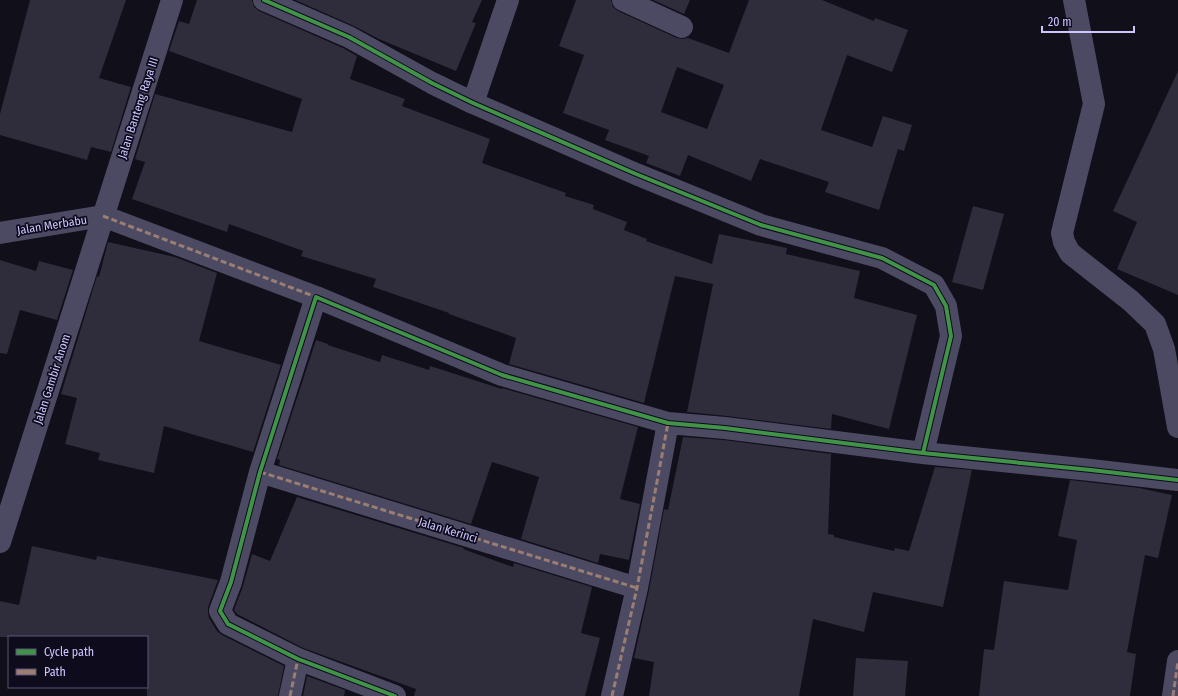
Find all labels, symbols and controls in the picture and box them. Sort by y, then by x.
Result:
scale bar [1042,8,1134,34]
text: 20 m [1048,15,1072,29]
street label: Jalan Banteng Raya III [115,56,161,160]
street label: Jalan Merbabu [16,213,88,237]
street label: Jalan Gambir Anom [31,332,73,426]
street label: Jalan Kerinci [417,514,479,546]
legend [8,636,148,688]
text: Cycle path [44,645,94,659]
text: Path [44,665,66,679]

